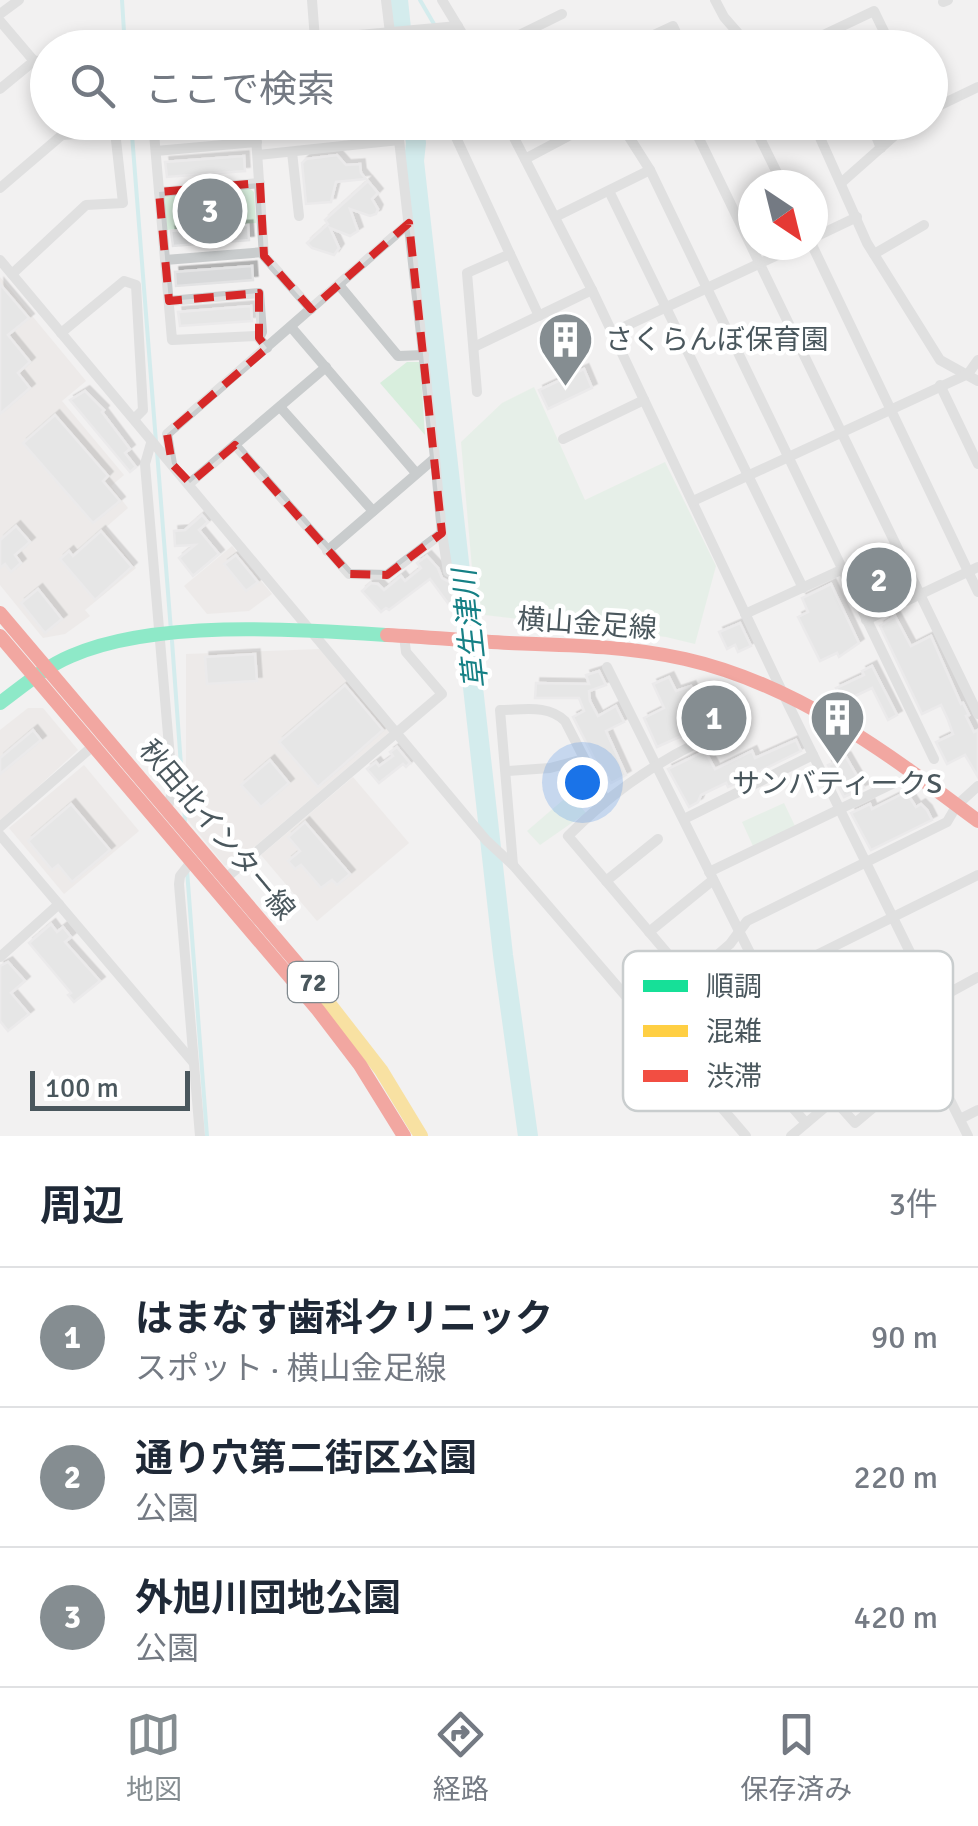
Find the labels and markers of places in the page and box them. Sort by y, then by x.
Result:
pin: 3 [178,174,242,248]
building icon: さくらんぼ保育園 [536,310,596,389]
place label: さくらんぼ保育園 [605,323,829,357]
pin: 2 [846,542,912,618]
pin: 1 [682,680,746,756]
building icon: サンバティークS [807,688,867,767]
place label: サンバティークS [732,767,942,801]

